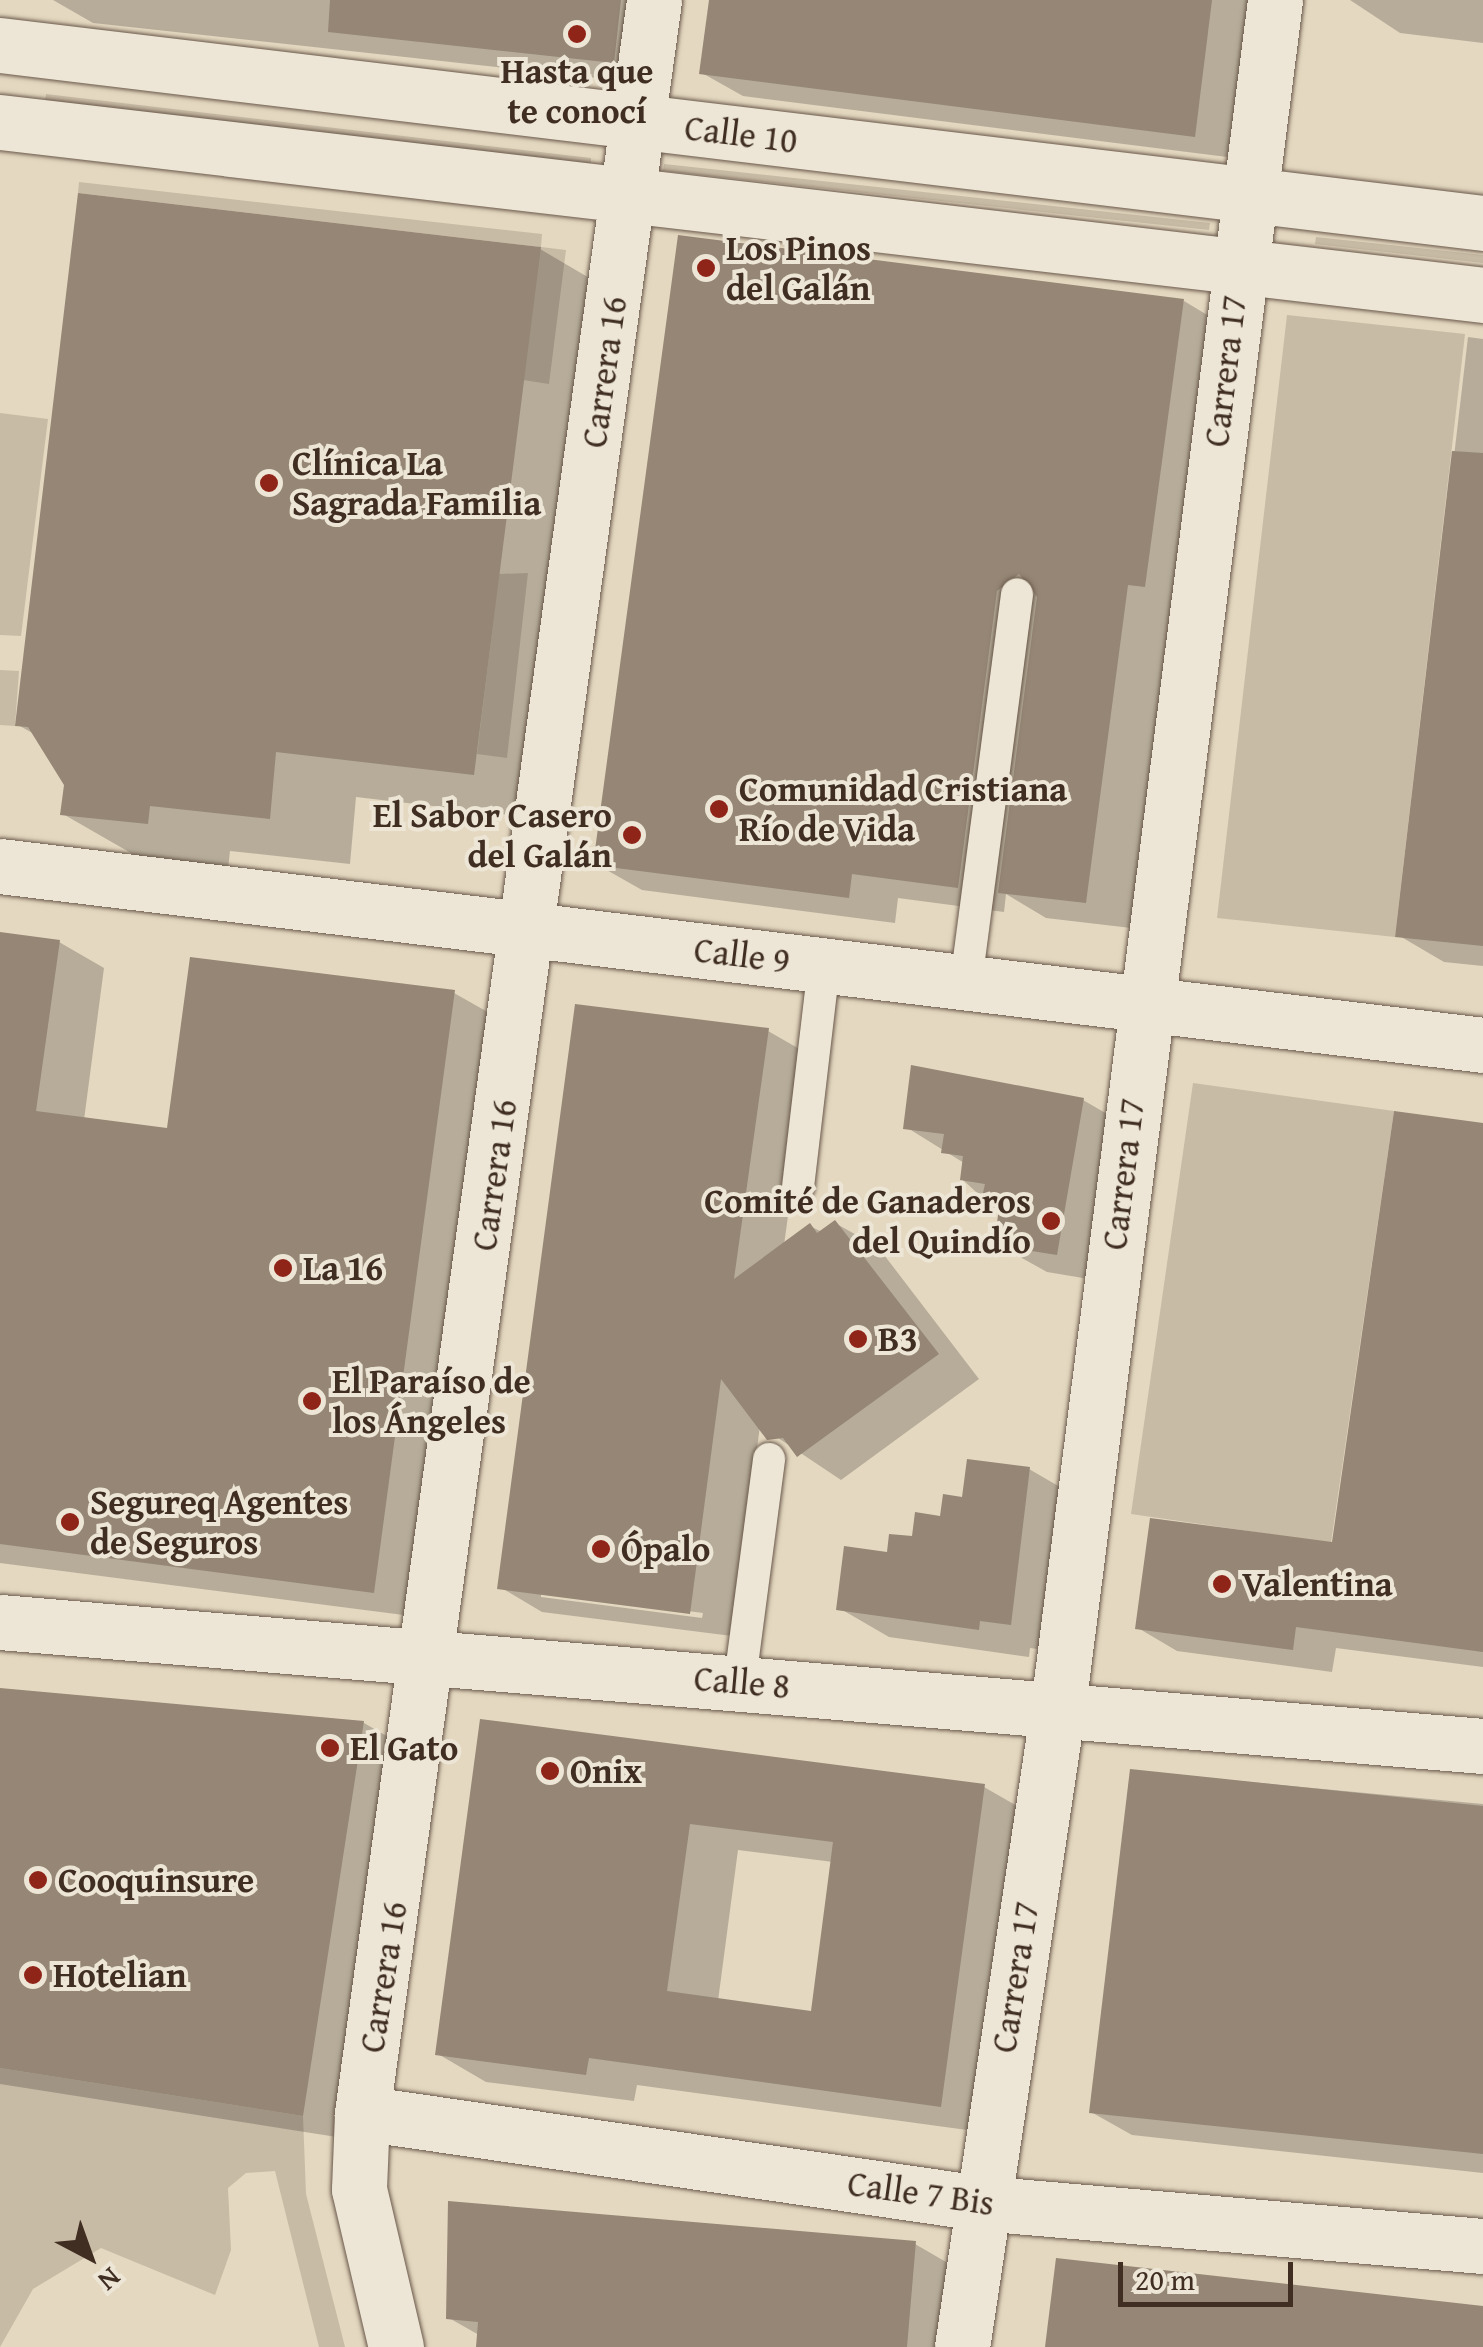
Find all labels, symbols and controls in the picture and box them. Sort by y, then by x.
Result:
marker: Hasta que te conocí [566,23,588,45]
place label: Hasta que te conocí [501,50,653,132]
street label: Calle 10 [682,106,800,162]
place label: Los Pinos del Galán [726,227,871,309]
marker: Los Pinos del Galán [695,257,717,279]
street label: Carrera 17 [1195,293,1255,449]
street label: Carrera 16 [573,294,635,450]
place label: Clínica La Sagrada Familia [292,442,541,524]
marker: Clínica La Sagrada Familia [256,470,282,496]
place label: Comunidad Cristiana Río de Vida [739,768,1067,850]
place label: El Sabor Casero del Galán [373,794,612,876]
marker: Comunidad Cristiana Río de Vida [708,798,730,820]
marker: El Sabor Casero del Galán [621,824,643,846]
street label: Calle 9 [692,928,792,982]
street label: Carrera 17 [1093,1096,1153,1252]
street label: Carrera 16 [463,1097,525,1253]
place label: Comité de Ganaderos del Quindío [704,1180,1031,1262]
marker: Comité de Ganaderos del Quindío [1040,1210,1062,1232]
place label: La 16 [303,1247,383,1289]
marker: La 16 [272,1257,294,1279]
place label: B3 [878,1318,918,1360]
marker: B3 [847,1328,869,1350]
place label: El Paraíso de los Ángeles [332,1360,531,1442]
marker: El Paraíso de los Ángeles [301,1390,323,1412]
place label: Segureq Agentes de Seguros [90,1481,348,1563]
marker: Segureq Agentes de Seguros [59,1511,81,1533]
place label: Ópalo [621,1528,710,1570]
marker: Ópalo [590,1538,612,1560]
place label: Valentina [1242,1563,1393,1605]
marker: Valentina [1211,1573,1233,1595]
street label: Calle 8 [692,1657,792,1707]
place label: El Gato [350,1727,458,1769]
marker: El Gato [319,1737,341,1759]
place label: Onix [570,1750,642,1792]
marker: Onix [539,1760,561,1782]
place label: Cooquinsure [58,1859,254,1901]
marker: Cooquinsure [27,1869,49,1891]
street label: Carrera 16 [350,1898,416,2056]
street label: Carrera 17 [982,1898,1048,2056]
place label: Hotelian [53,1954,187,1996]
marker: Hotelian [22,1964,44,1986]
street label: Calle 7 Bis [845,2162,997,2224]
north arrow [40,2207,140,2307]
scale bar [1123,2242,1298,2304]
text: 20 m [1135,2257,1195,2301]
text: N [89,2258,131,2302]

